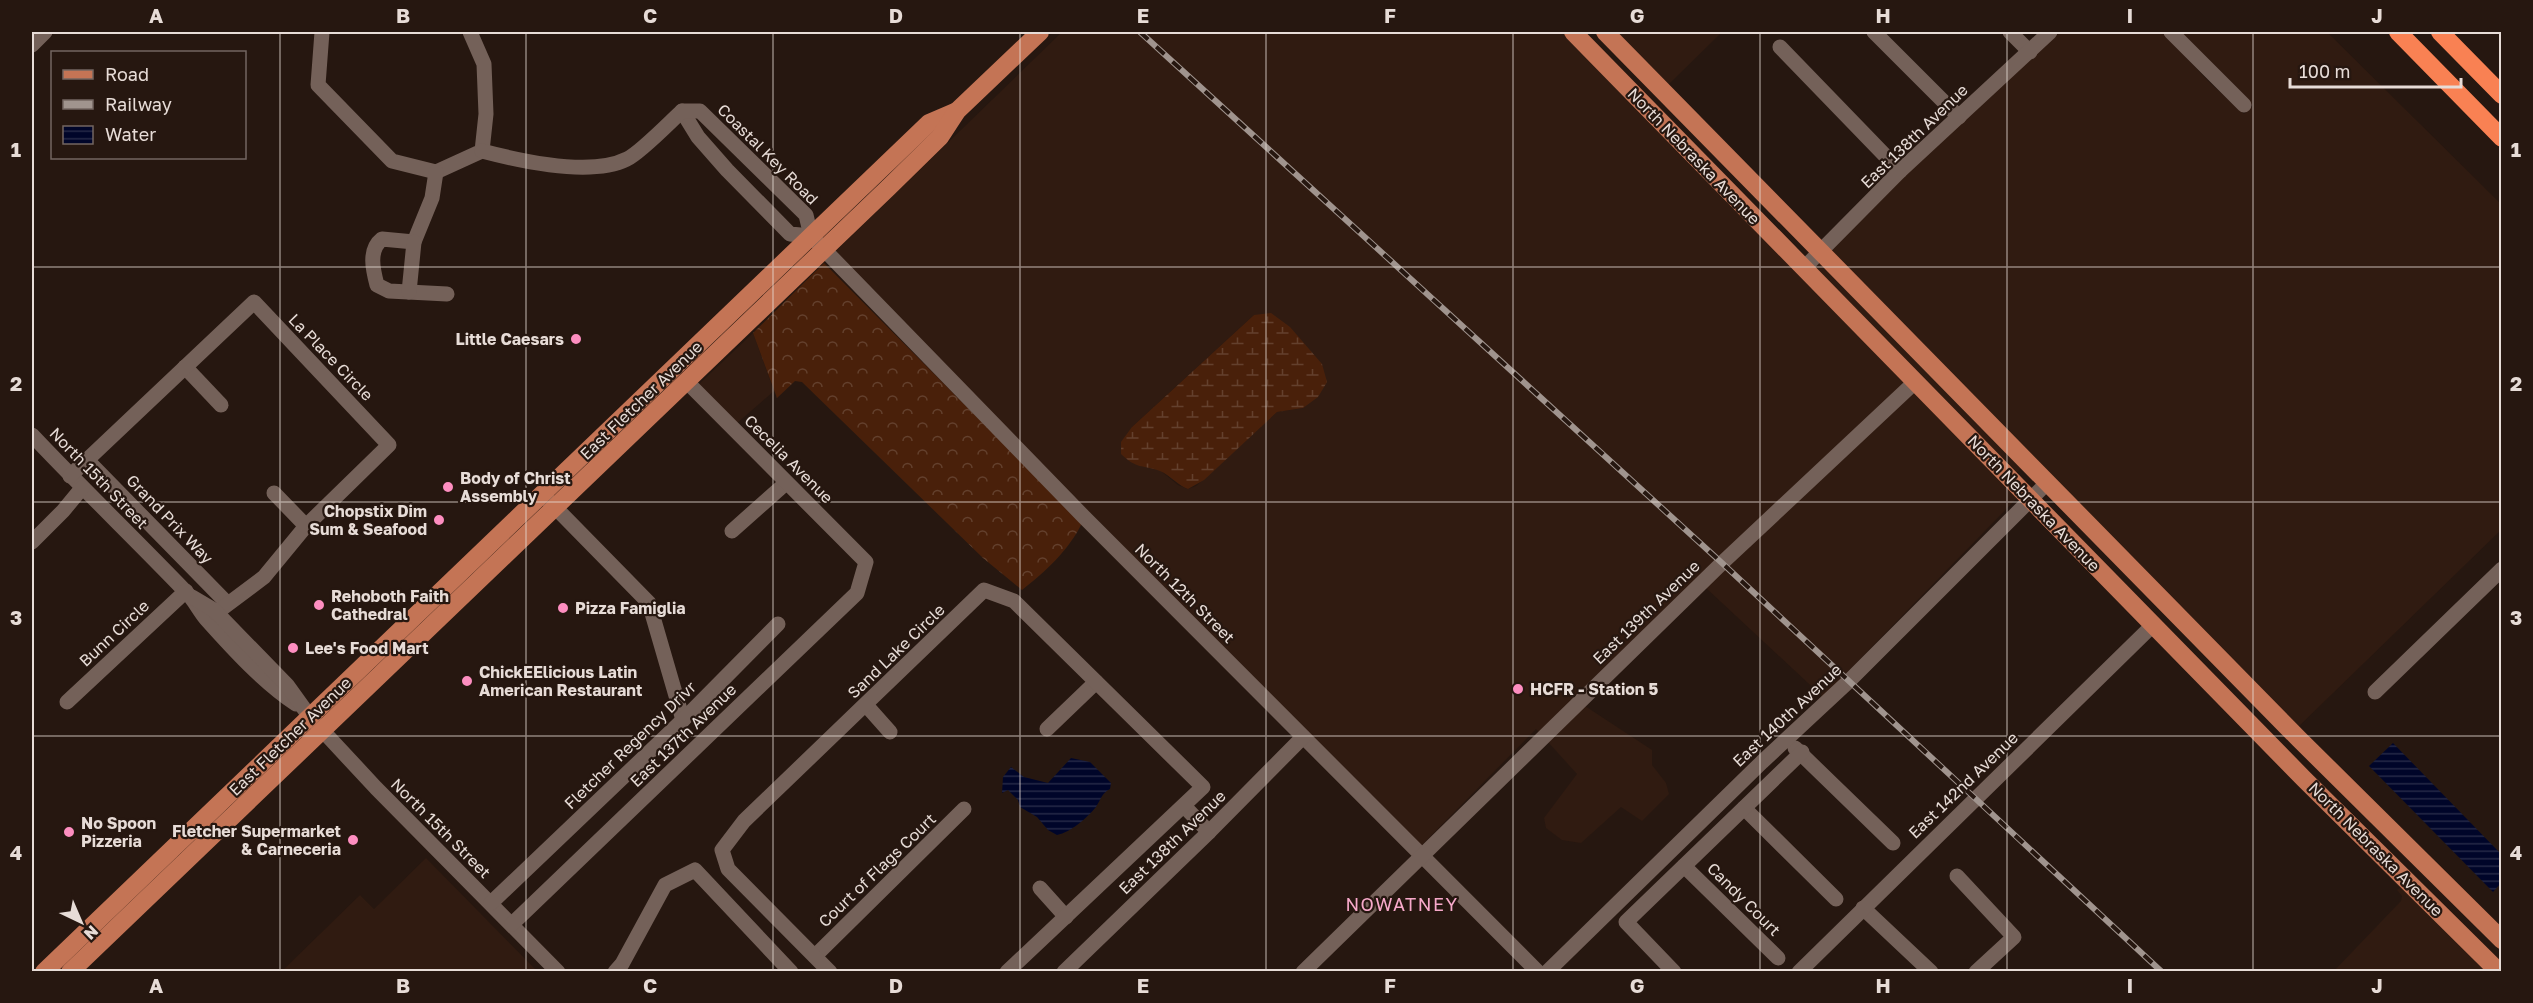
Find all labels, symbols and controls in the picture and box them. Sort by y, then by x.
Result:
text: A [149,3,163,27]
text: B [396,3,410,27]
text: C [643,3,657,27]
text: D [889,3,903,27]
text: E [1137,3,1149,27]
text: F [1384,3,1396,27]
text: G [1630,3,1644,27]
text: H [1875,3,1891,27]
text: I [2127,3,2133,27]
text: J [2371,3,2383,27]
legend [51,51,246,159]
scale bar [2290,51,2461,89]
text: 100 m [2299,60,2350,82]
text: Road [105,63,149,85]
street label: East 138th Avenue [1856,80,1972,192]
street label: North Nebraska Avenue [1624,84,1764,228]
text: Railway [105,93,172,115]
street label: Coastal Key Road [713,99,823,209]
text: Water [105,123,156,145]
text: 1 [11,137,21,161]
text: 1 [2511,137,2521,161]
street label: La Place Circle [284,309,378,405]
place label: Little Caesars [456,329,564,349]
marker: Little Caesars [569,332,583,346]
street label: East Fletcher Avenue [576,336,706,464]
text: 2 [10,371,22,395]
text: 2 [2510,371,2522,395]
street label: Cecelia Avenue [741,411,837,507]
street label: North 15th Street [46,423,152,533]
street label: North Nebraska Avenue [1964,431,2104,575]
place label: Body of Christ Assembly [460,468,571,506]
street label: Grand Prix Way [122,470,218,568]
marker: Body of Christ Assembly [441,480,455,494]
place label: Chopstix Dim Sum & Seafood [309,501,427,539]
marker: Chopstix Dim Sum & Seafood [432,513,446,527]
street label: North 12th Street [1131,539,1239,647]
street label: East 139th Avenue [1588,556,1704,668]
place label: Rehoboth Faith Cathedral [331,586,449,624]
street label: Bunn Circle [75,596,153,670]
marker: Rehoboth Faith Cathedral [312,598,326,612]
place label: Pizza Famiglia [575,598,686,618]
street label: Sand Lake Circle [843,600,949,702]
marker: Pizza Famiglia [556,601,570,615]
text: 3 [10,605,22,629]
text: 3 [2510,605,2522,629]
place label: Lee's Food Mart [305,638,429,658]
marker: Lee's Food Mart [286,641,300,655]
street label: East 140th Avenue [1728,659,1846,771]
place label: ChickEElicious Latin American Restaurant [479,662,642,700]
street label: East Fletcher Avenue [225,672,355,800]
marker: ChickEElicious Latin American Restaurant [460,674,474,688]
street label: Fletcher Regency Drivr [560,677,700,813]
street label: East 137th Avenue [626,679,740,791]
place label: HCFR - Station 5 [1530,679,1659,699]
marker: HCFR - Station 5 [1511,682,1525,696]
street label: East 142nd Avenue [1904,728,2022,842]
street label: North 15th Street [387,774,495,882]
street label: North Nebraska Avenue [2305,778,2447,920]
street label: East 138th Avenue [1114,786,1230,898]
street label: Court of Flags Court [814,809,940,931]
place label: No Spoon Pizzeria [81,813,156,851]
place label: Fletcher Supermarket & Carneceria [172,821,341,859]
marker: No Spoon Pizzeria [62,825,76,839]
marker: Fletcher Supermarket & Carneceria [346,833,360,847]
text: 4 [10,840,22,864]
text: 4 [2510,840,2522,864]
street label: Candy Court [1703,858,1785,940]
north arrow [51,892,111,952]
district label: NOWATNEY [1345,893,1459,915]
text: N [80,921,103,944]
text: A [149,973,163,997]
text: B [396,973,410,997]
text: C [643,973,657,997]
text: D [889,973,903,997]
text: E [1137,973,1149,997]
text: F [1384,973,1396,997]
text: G [1630,973,1644,997]
text: H [1875,973,1891,997]
text: I [2127,973,2133,997]
text: J [2371,973,2383,997]

